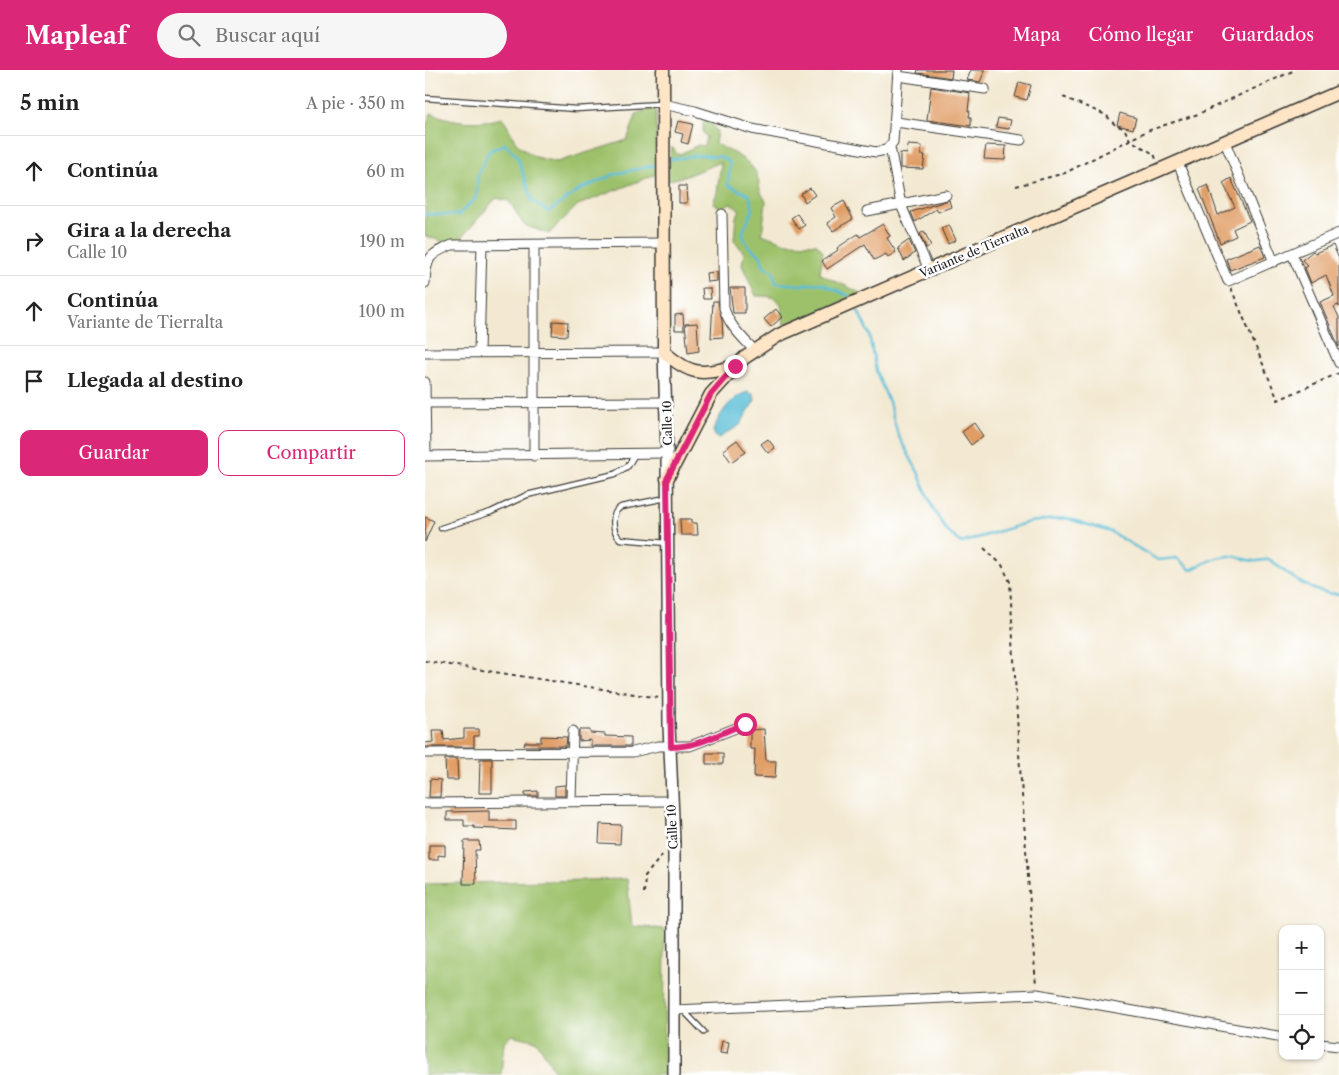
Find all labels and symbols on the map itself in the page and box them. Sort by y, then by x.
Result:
street label: Variante de Tierralta [916,221,1031,281]
route end [724,355,747,378]
street label: Calle 10 [659,400,675,446]
route start [734,713,757,736]
street label: Calle 10 [663,804,681,850]

